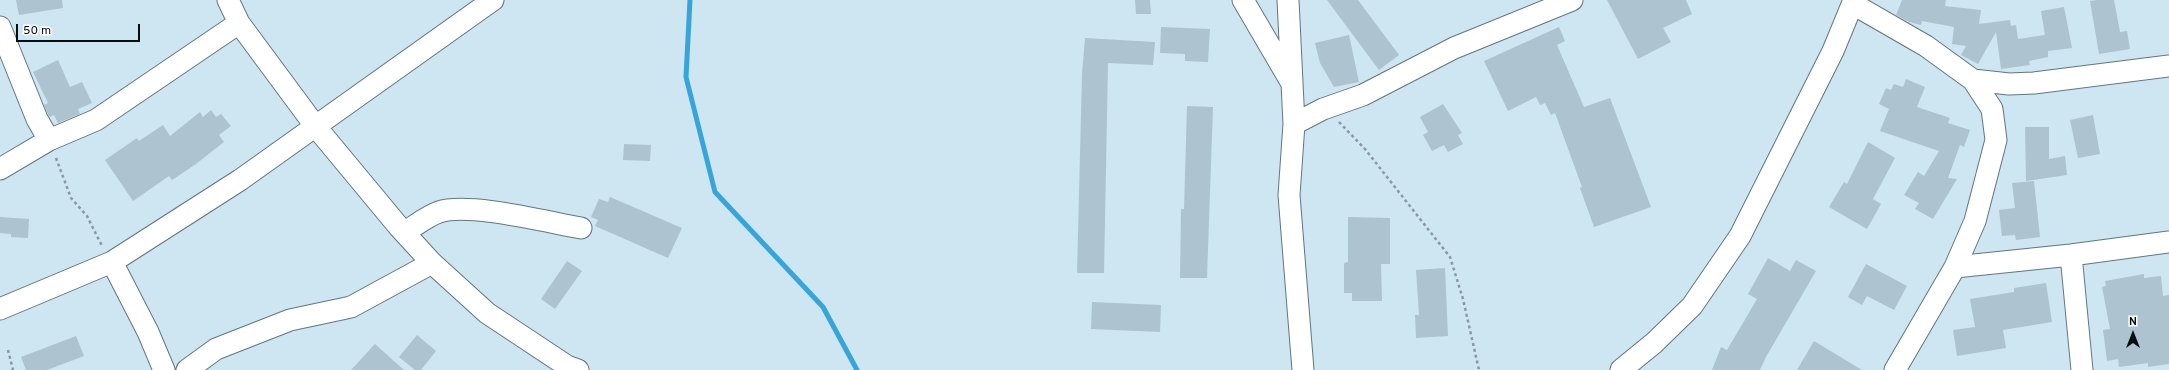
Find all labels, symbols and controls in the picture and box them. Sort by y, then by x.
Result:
scale bar [18,16,142,42]
text: 50 m [23,23,51,39]
north arrow [2113,314,2153,354]
text: N [2129,315,2137,329]

